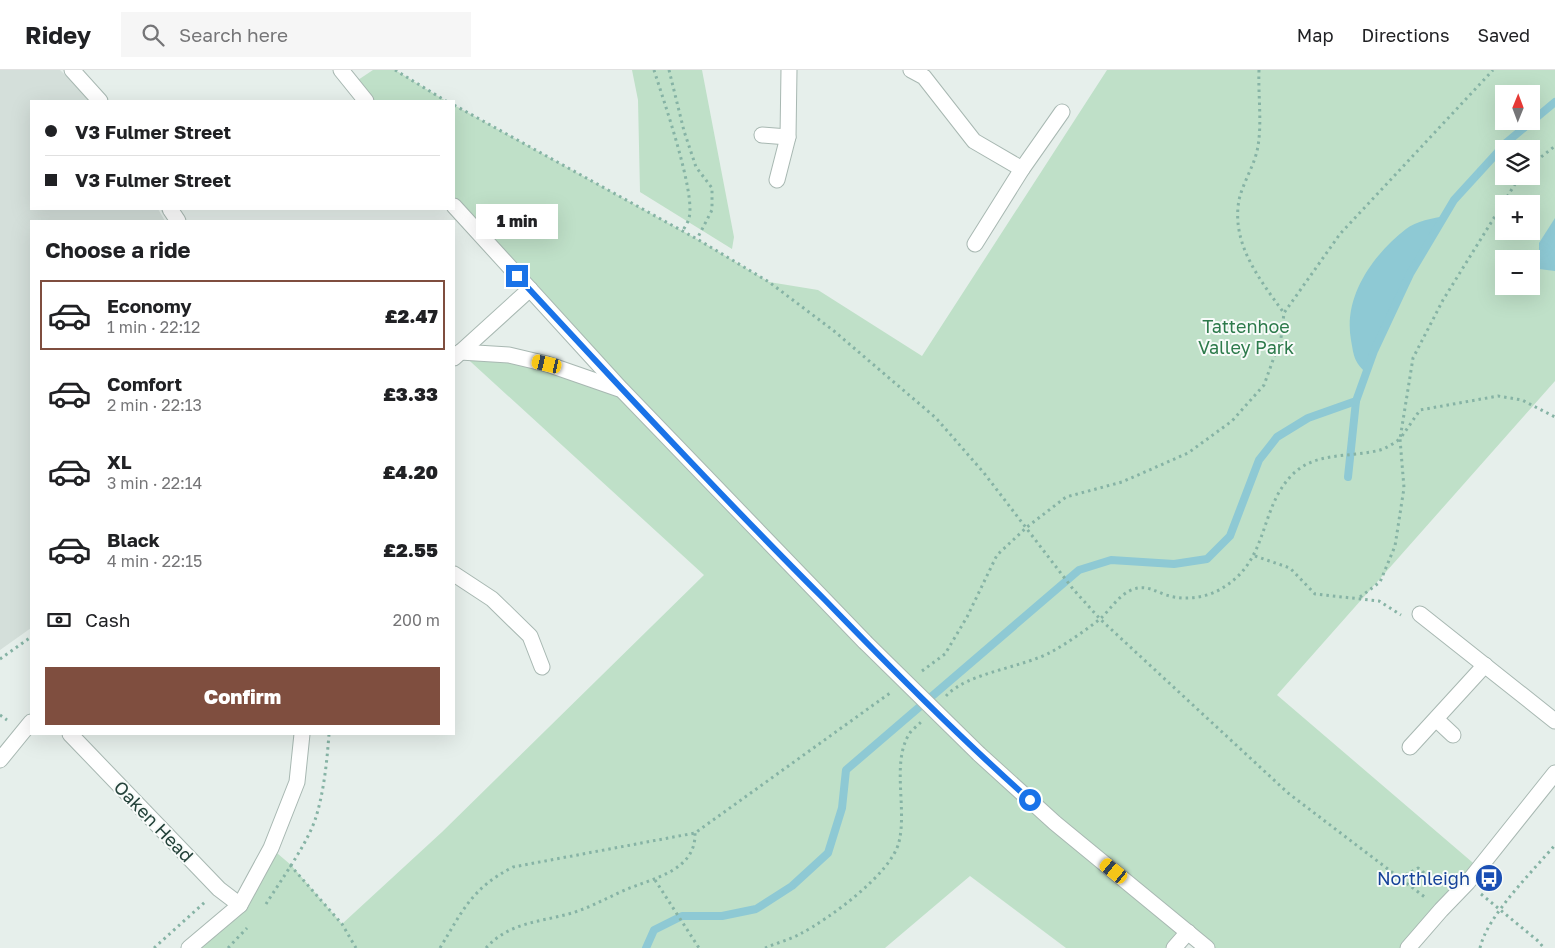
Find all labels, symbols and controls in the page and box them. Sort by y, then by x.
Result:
search box [121,12,471,57]
text: Ridey [25,20,91,49]
icon: search [139,21,167,49]
text: Search here [179,23,288,46]
text: Map [1297,24,1333,46]
text: Directions [1361,24,1449,46]
text: Saved [1477,24,1530,46]
north arrow [1495,85,1540,130]
map controls [1495,85,1540,295]
text: V3 Fulmer Street [75,120,231,143]
button: layers [1495,140,1540,185]
text: V3 Fulmer Street [75,168,231,191]
button: + [1495,195,1540,240]
callout: 1 min [476,204,558,238]
text: 1 min [497,211,537,231]
text: Choose a ride [45,236,191,263]
button: − [1495,250,1540,295]
route end [506,265,528,287]
icon: car [47,293,92,338]
text: Economy [107,294,192,317]
text: £2.47 [385,304,438,327]
park label: Tattenhoe Valley Park [1198,315,1294,358]
text: 1 min · 22:12 [107,317,200,337]
car [530,353,563,375]
icon: car [47,371,92,416]
text: Comfort [107,372,182,395]
text: £3.33 [383,382,438,405]
text: 2 min · 22:13 [107,395,202,415]
icon: car [47,449,92,494]
text: XL [107,450,132,473]
text: £4.20 [383,460,438,483]
text: 3 min · 22:14 [107,473,202,493]
icon: car [47,527,92,572]
text: Black [107,528,160,551]
text: £2.55 [383,538,438,561]
text: 4 min · 22:15 [107,551,202,571]
icon: cash [45,606,73,634]
text: Cash [85,608,130,631]
text: 200 m [393,610,440,630]
button: Confirm [45,667,440,725]
street label: Oaken Head [110,776,198,866]
route start [1019,789,1041,811]
car [1097,856,1130,886]
bus stop icon: Northleigh [1474,863,1504,893]
place label: Northleigh [1377,867,1470,889]

